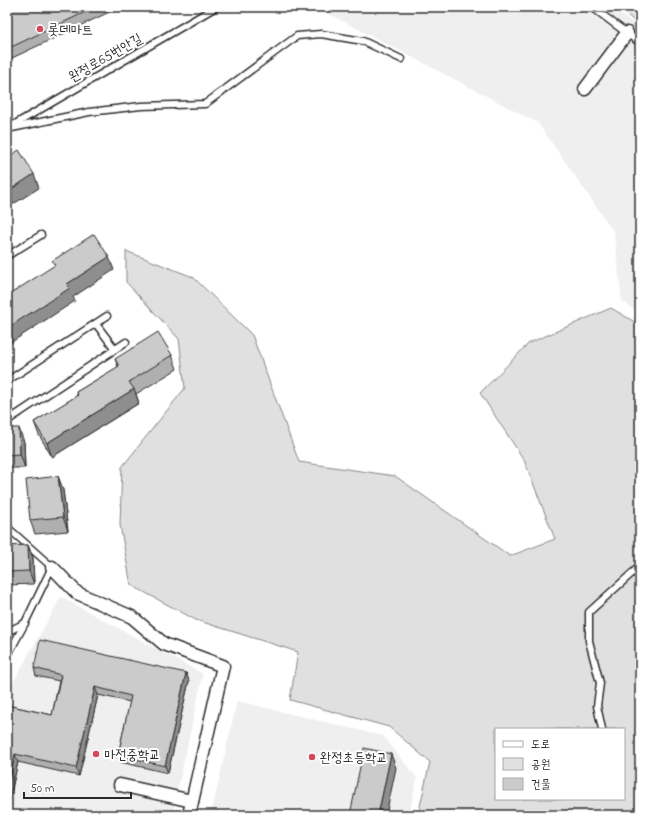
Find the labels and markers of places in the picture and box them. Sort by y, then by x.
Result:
place label: 롯데마트 [48,20,93,41]
marker: 롯데마트 [35,24,45,34]
place label: 마전중학교 [104,745,160,766]
place label: 완정초등학교 [320,748,388,769]
marker: 마전중학교 [91,749,101,759]
marker: 완정초등학교 [307,752,317,762]

